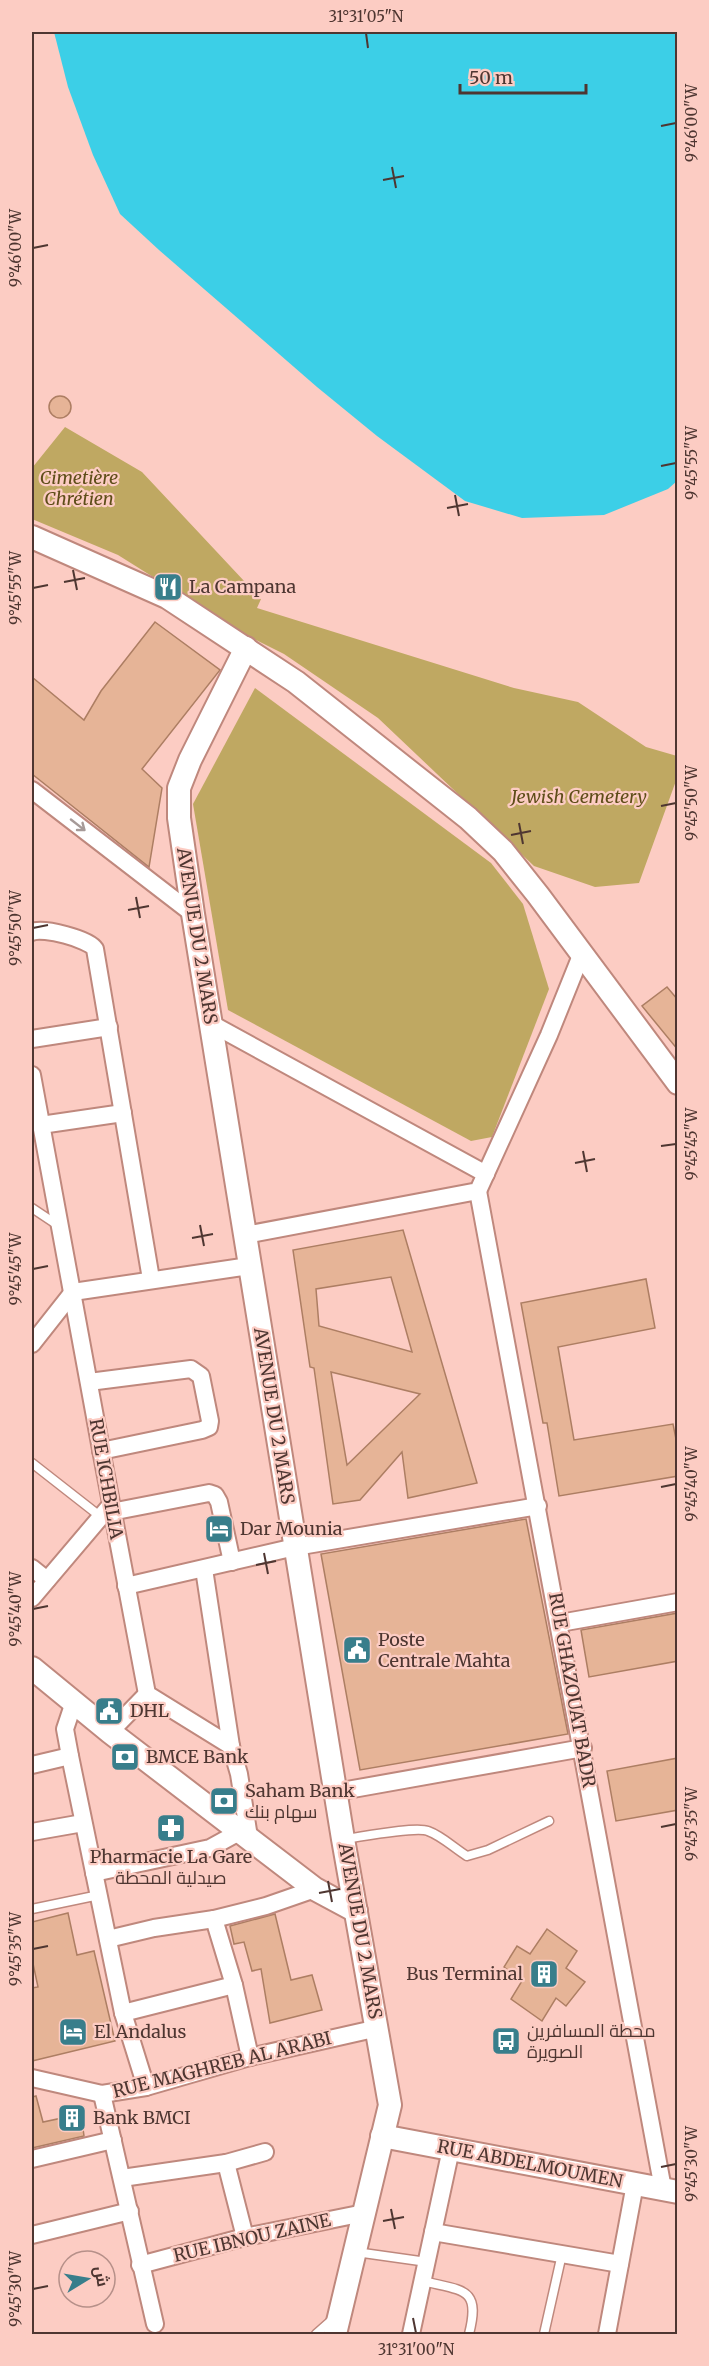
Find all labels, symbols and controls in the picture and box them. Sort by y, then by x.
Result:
text: 31°31'05"N [329,7,404,26]
scale bar [460,57,586,95]
text: 50 m [469,66,513,89]
text: 9°46'00"W [682,83,701,162]
text: 9°46'00"W [6,208,25,287]
text: 9°45'55"W [682,425,701,500]
park label: Cimetière Chrétien [40,466,118,510]
text: 9°45'55"W [6,550,25,625]
restaurant icon: La Campana [152,571,184,603]
place label: La Campana [189,575,297,598]
text: 9°45'50"W [682,764,701,841]
park label: Jewish Cemetery [509,785,647,808]
one-way arrow [69,819,85,832]
street label: AVENUE DU 2 MARS [172,845,223,1026]
text: 9°45'50"W [6,889,25,966]
text: 9°45'45"W [682,1107,701,1180]
text: 9°45'45"W [6,1232,25,1305]
street label: AVENUE DU 2 MARS [249,1325,300,1506]
street label: RUE ICHBILIA [85,1417,128,1541]
text: 9°45'40"W [682,1446,701,1521]
hotel icon: Dar Mounia [203,1513,235,1545]
place label: Dar Mounia [240,1517,343,1540]
text: 9°45'40"W [6,1571,25,1646]
street label: RUE GHAZOUAT BADR [544,1591,601,1790]
place label: Poste Centrale Mahta [378,1628,511,1672]
public building icon: Poste Centrale Mahta [341,1634,373,1666]
public building icon: DHL [93,1695,125,1727]
place label: DHL [130,1699,169,1722]
bank icon: BMCE Bank [109,1741,141,1773]
place label: BMCE Bank [146,1745,249,1768]
place label: Saham Bank سهام بنك [245,1779,355,1824]
bank icon: Saham Bank سهام بنك [208,1785,240,1817]
text: 9°45'35"W [682,1786,701,1861]
pharmacy icon: Pharmacie La Gare صيدلية المحطة [155,1812,187,1844]
street label: AVENUE DU 2 MARS [334,1840,387,2021]
place label: Pharmacie La Gare صيدلية المحطة [90,1845,252,1889]
text: 9°45'35"W [6,1911,25,1986]
building icon: Bus Terminal [528,1958,560,1990]
place label: Bus Terminal [406,1962,523,1985]
hotel icon: El Andalus [57,2016,89,2048]
place label: محطة المسافرين الصويرة [527,2019,655,2063]
place label: El Andalus [94,2020,187,2043]
bus stop icon: محطة المسافرين الصويرة [490,2025,522,2057]
street label: RUE MAGHREB AL ARABI [110,2026,334,2103]
building icon: Bank BMCI [56,2102,88,2134]
place label: Bank BMCI [93,2106,191,2129]
text: 9°45'30"W [682,2125,701,2202]
street label: RUE ABDELMOUMEN [435,2134,625,2193]
street label: RUE IBNOU ZAINE [171,2208,333,2267]
north arrow [57,2249,117,2309]
text: 9°45'30"W [6,2250,25,2327]
text: ش [90,2264,113,2288]
text: 31°31'00"N [378,2340,455,2359]

